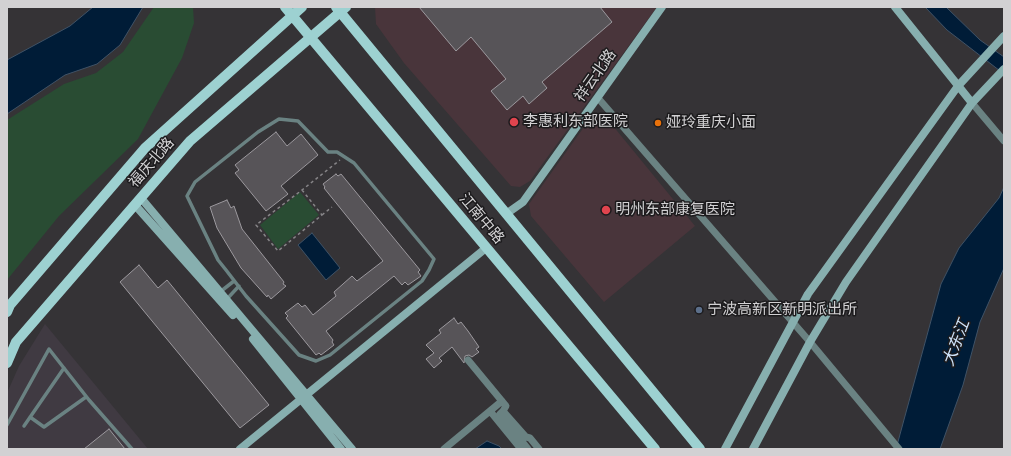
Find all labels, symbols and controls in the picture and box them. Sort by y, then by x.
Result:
street label: 祥云北路 [571,46,621,106]
place label: 李惠利东部医院 [523,113,628,131]
place label: 娅玲重庆小面 [666,114,756,132]
marker: 李惠利东部医院 [508,116,520,128]
marker: 娅玲重庆小面 [653,118,663,128]
street label: 福庆北路 [126,134,178,192]
street label: 江南中路 [455,190,507,248]
place label: 明州东部康复医院 [615,201,735,219]
marker: 明州东部康复医院 [600,204,612,216]
place label: 宁波高新区新明派出所 [707,301,857,319]
marker: 宁波高新区新明派出所 [694,305,704,315]
water label: 大东江 [939,317,975,369]

